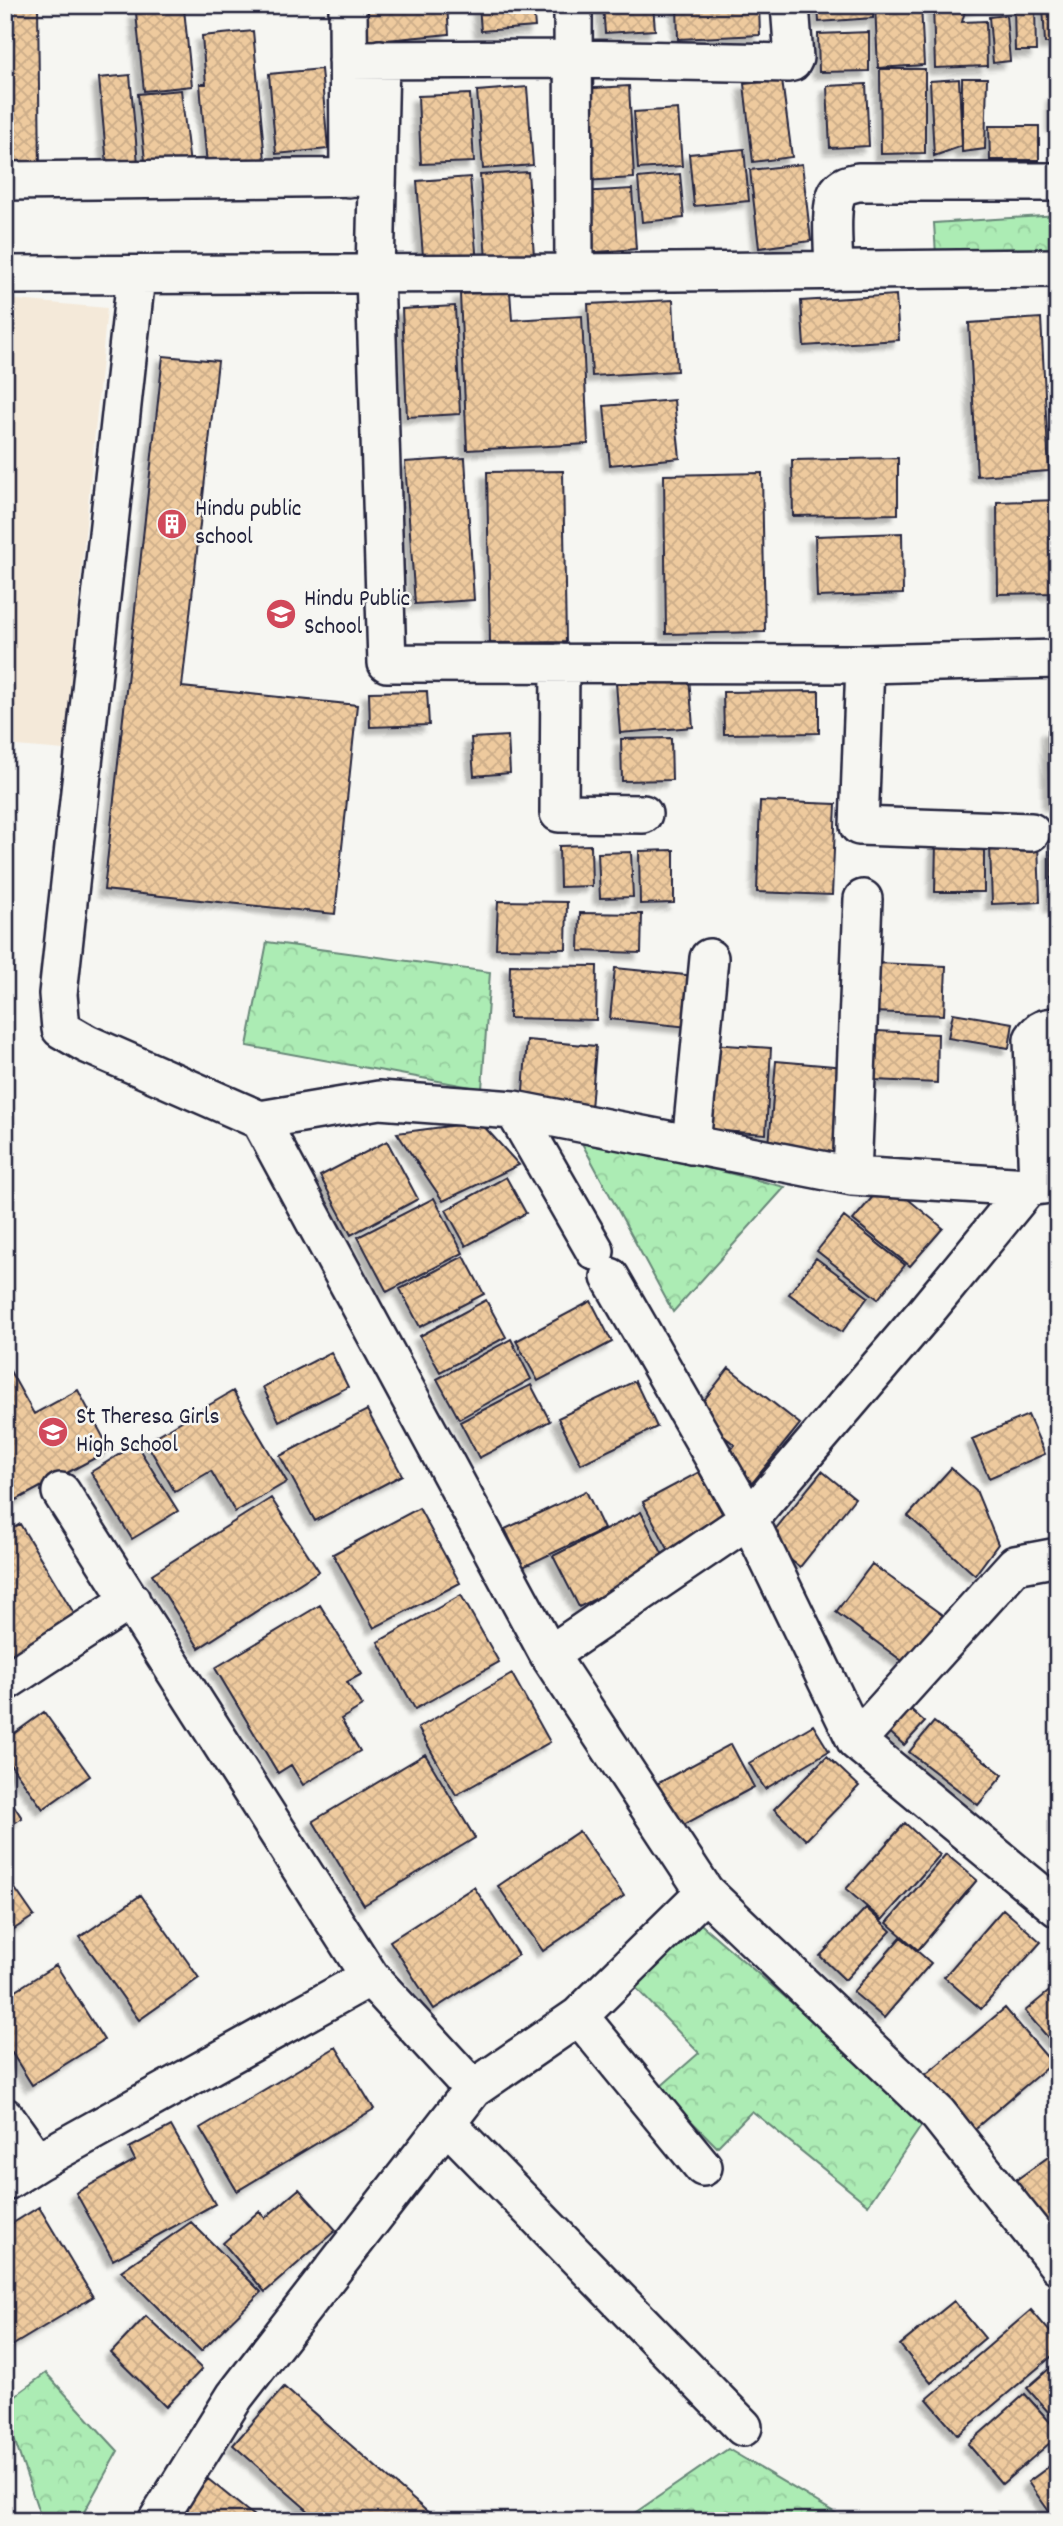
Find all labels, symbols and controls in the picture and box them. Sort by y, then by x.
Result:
place label: Hindu public school [195,493,301,555]
building icon: Hindu public school [155,507,189,541]
place label: Hindu Public School [304,583,410,645]
school or university icon: Hindu Public School [264,597,298,631]
place label: St Theresa Girls High School [76,1401,220,1463]
school or university icon: St Theresa Girls High School [36,1415,70,1449]

